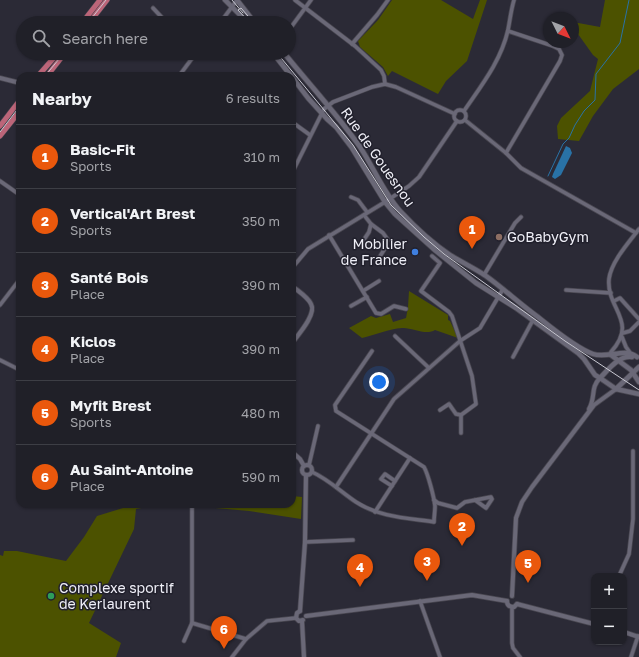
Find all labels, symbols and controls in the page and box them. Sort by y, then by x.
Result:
north arrow [543,12,579,48]
search box [16,16,296,60]
icon: search [30,27,52,49]
text: Search here [62,29,148,47]
text: Nearby [32,88,92,109]
text: 6 results [226,90,280,106]
street label: Rue de Gouesnou [338,104,419,210]
text: Basic-Fit [70,140,135,158]
text: 1 [42,149,48,165]
text: 310 m [243,149,280,165]
text: Sports [70,158,112,174]
text: Vertical'Art Brest [70,204,195,222]
text: 2 [41,213,49,229]
text: 350 m [242,213,280,229]
pin: 1 [459,216,485,249]
text: Sports [70,222,112,238]
place label: GoBabyGym [507,228,589,245]
marker: GoBabyGym [494,232,504,242]
place label: Mobilier de France [341,235,408,268]
marker: Mobilier de France [410,247,420,257]
text: Santé Bois [70,268,149,286]
text: 3 [41,277,49,293]
text: 390 m [242,277,280,293]
text: Place [70,286,105,302]
text: Kiclos [70,332,116,350]
text: 4 [41,341,49,357]
text: 390 m [242,341,280,357]
text: Place [70,350,105,366]
your location [369,372,389,392]
text: Myfit Brest [70,396,151,414]
text: 5 [41,405,49,421]
text: 480 m [241,405,280,421]
text: Sports [70,414,112,430]
text: Au Saint-Antoine [70,460,193,478]
text: 6 [41,469,49,485]
text: 590 m [242,469,280,485]
text: Place [70,478,105,494]
pin: 2 [449,513,475,546]
pin: 3 [414,548,440,581]
pin: 5 [515,550,541,583]
pin: 4 [347,554,373,587]
map controls [591,573,627,645]
button: + [591,573,627,609]
place label: Complexe sportif de Kerlaurent [59,579,174,612]
marker: Complexe sportif de Kerlaurent [46,591,56,601]
button: − [591,609,627,645]
pin: 6 [211,616,237,649]

